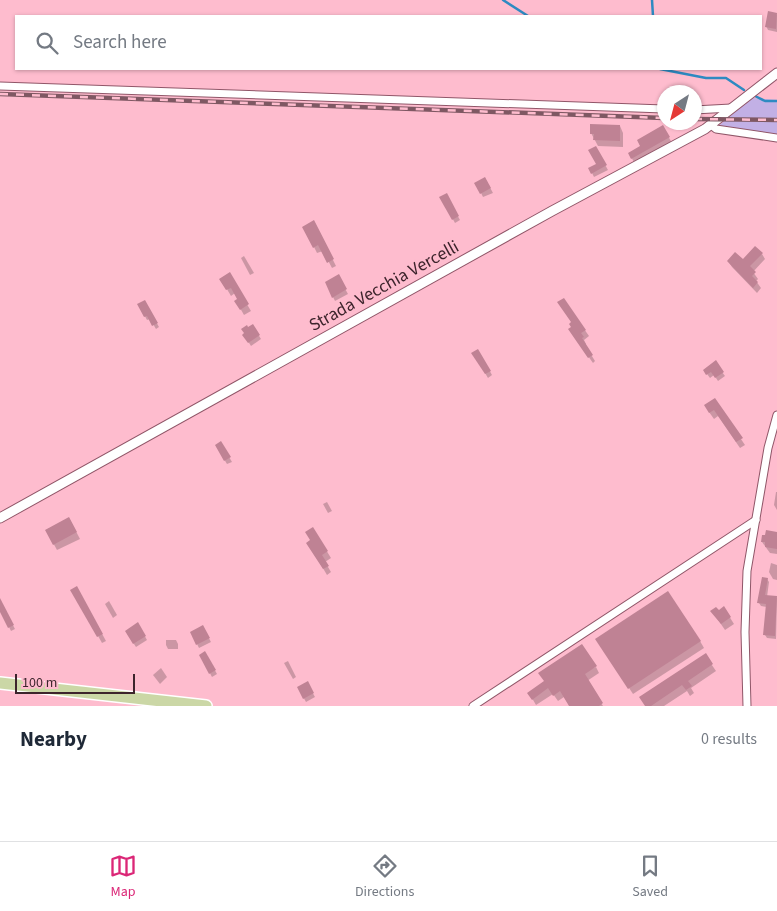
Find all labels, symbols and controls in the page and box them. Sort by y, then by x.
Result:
search box [15,15,762,70]
icon: search [33,29,61,57]
text: Search here [73,29,167,56]
north arrow [657,85,702,130]
street label: Strada Vecchia Vercelli [304,234,464,338]
scale bar [15,671,135,694]
text: 100 m [22,673,57,693]
text: Nearby [20,724,87,754]
text: 0 results [701,728,757,750]
tab: Map [109,852,137,902]
tab: Directions [355,852,414,902]
tab: Saved [632,852,668,902]

